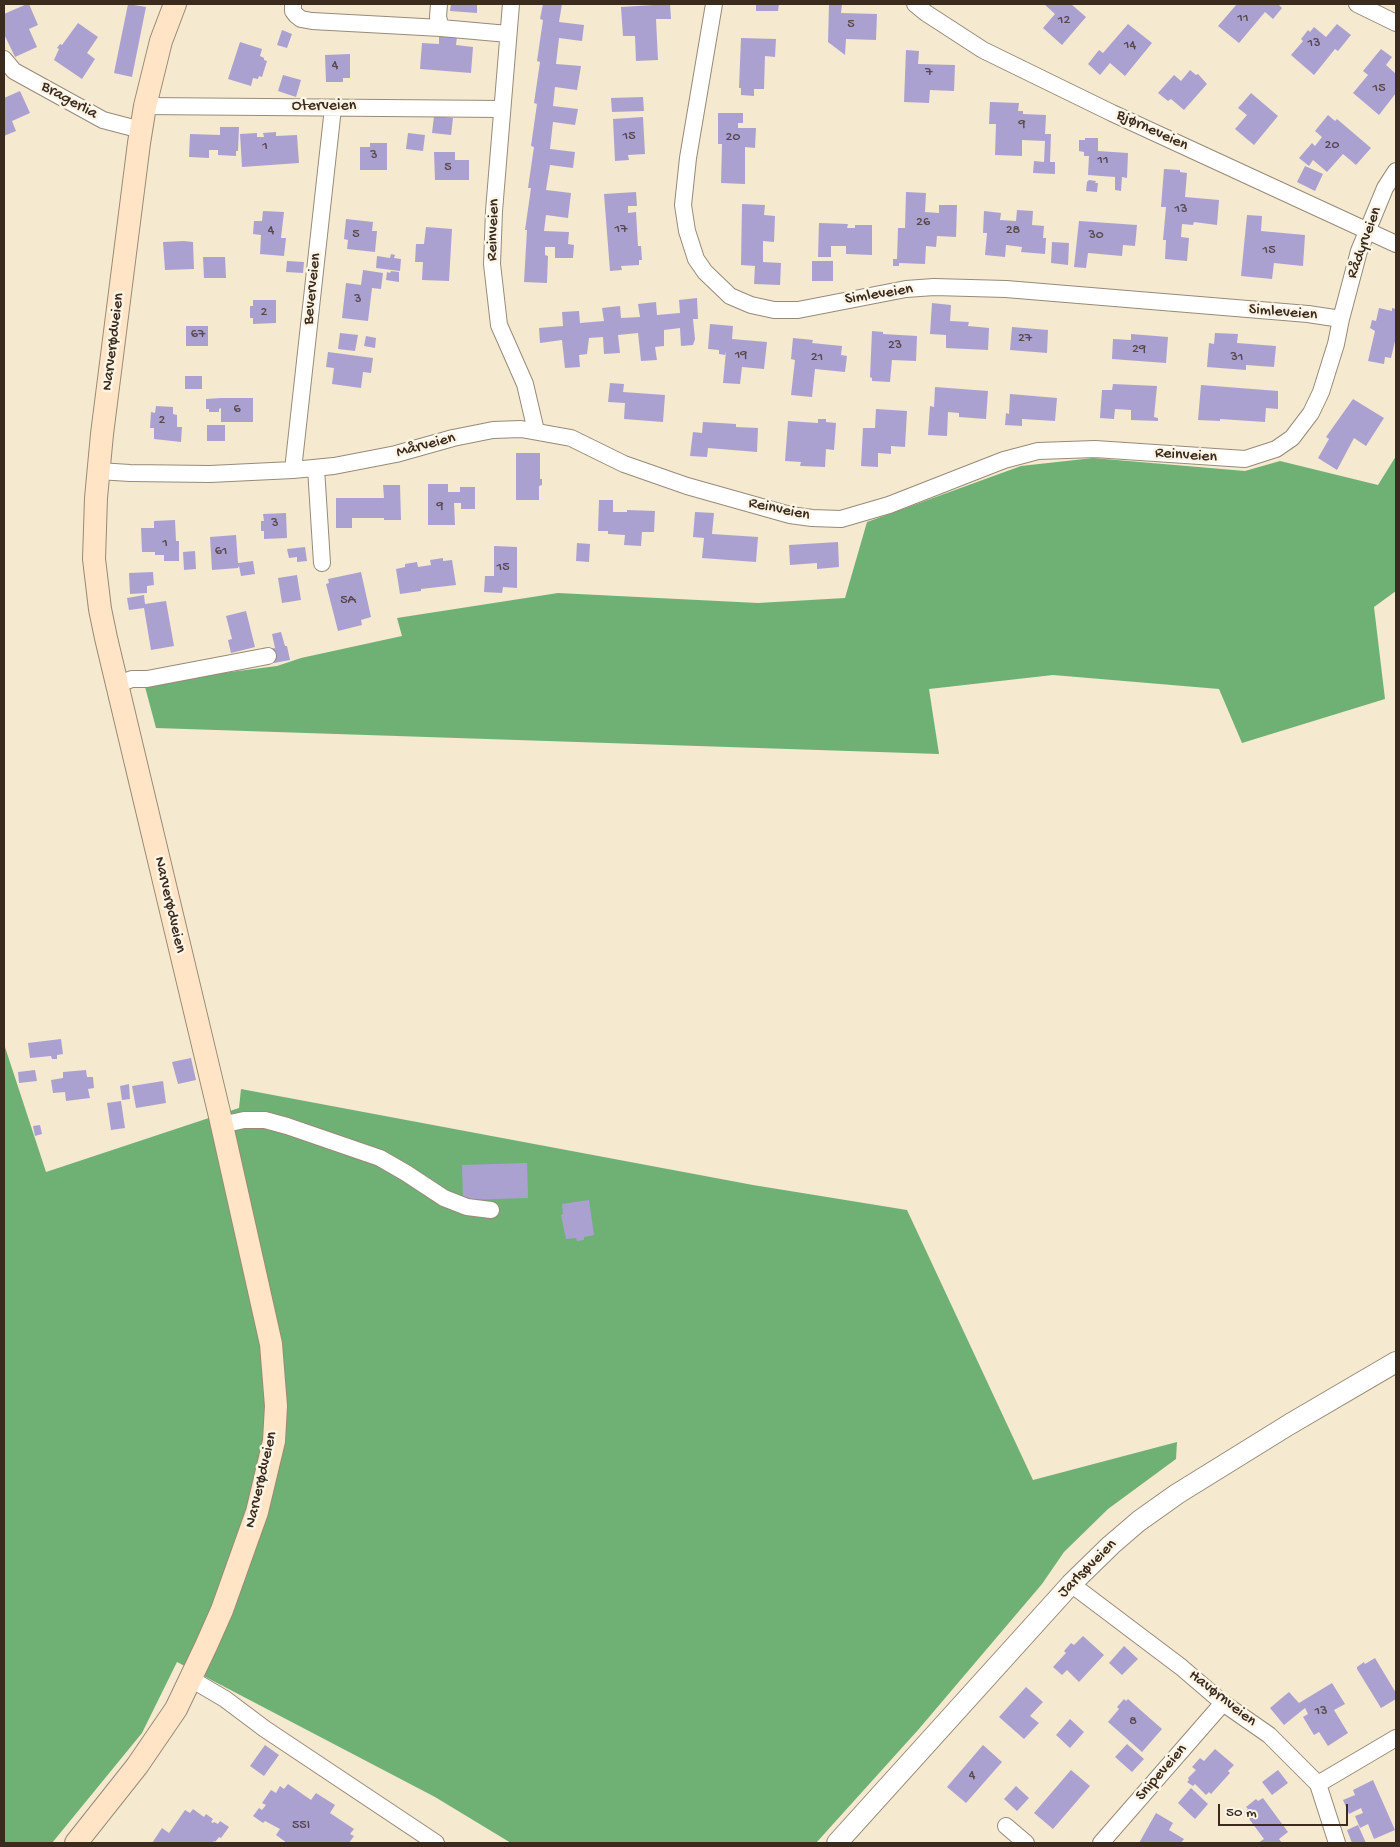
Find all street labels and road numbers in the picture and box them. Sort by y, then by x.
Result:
street label: Bragerlia [37,78,101,124]
street label: Oterveien [292,97,356,117]
street label: Bjørneveien [1113,106,1191,156]
street label: Reinveien [483,199,505,261]
street label: Rådyrveien [1343,205,1387,281]
street label: Beverveien [300,252,326,326]
street label: Simleveien [844,280,914,310]
street label: Narverødveien [98,292,130,392]
street label: Simleveien [1248,300,1318,326]
street label: Mårveien [394,429,458,463]
street label: Reinveien [1154,444,1218,468]
street label: Reinveien [747,494,811,526]
street label: Narverødveien [149,855,189,955]
street label: Narverødveien [242,1430,282,1530]
street label: Jarlsøveien [1055,1536,1121,1602]
street label: Havørnveien [1184,1666,1260,1732]
street label: Snipeveien [1132,1741,1192,1805]

